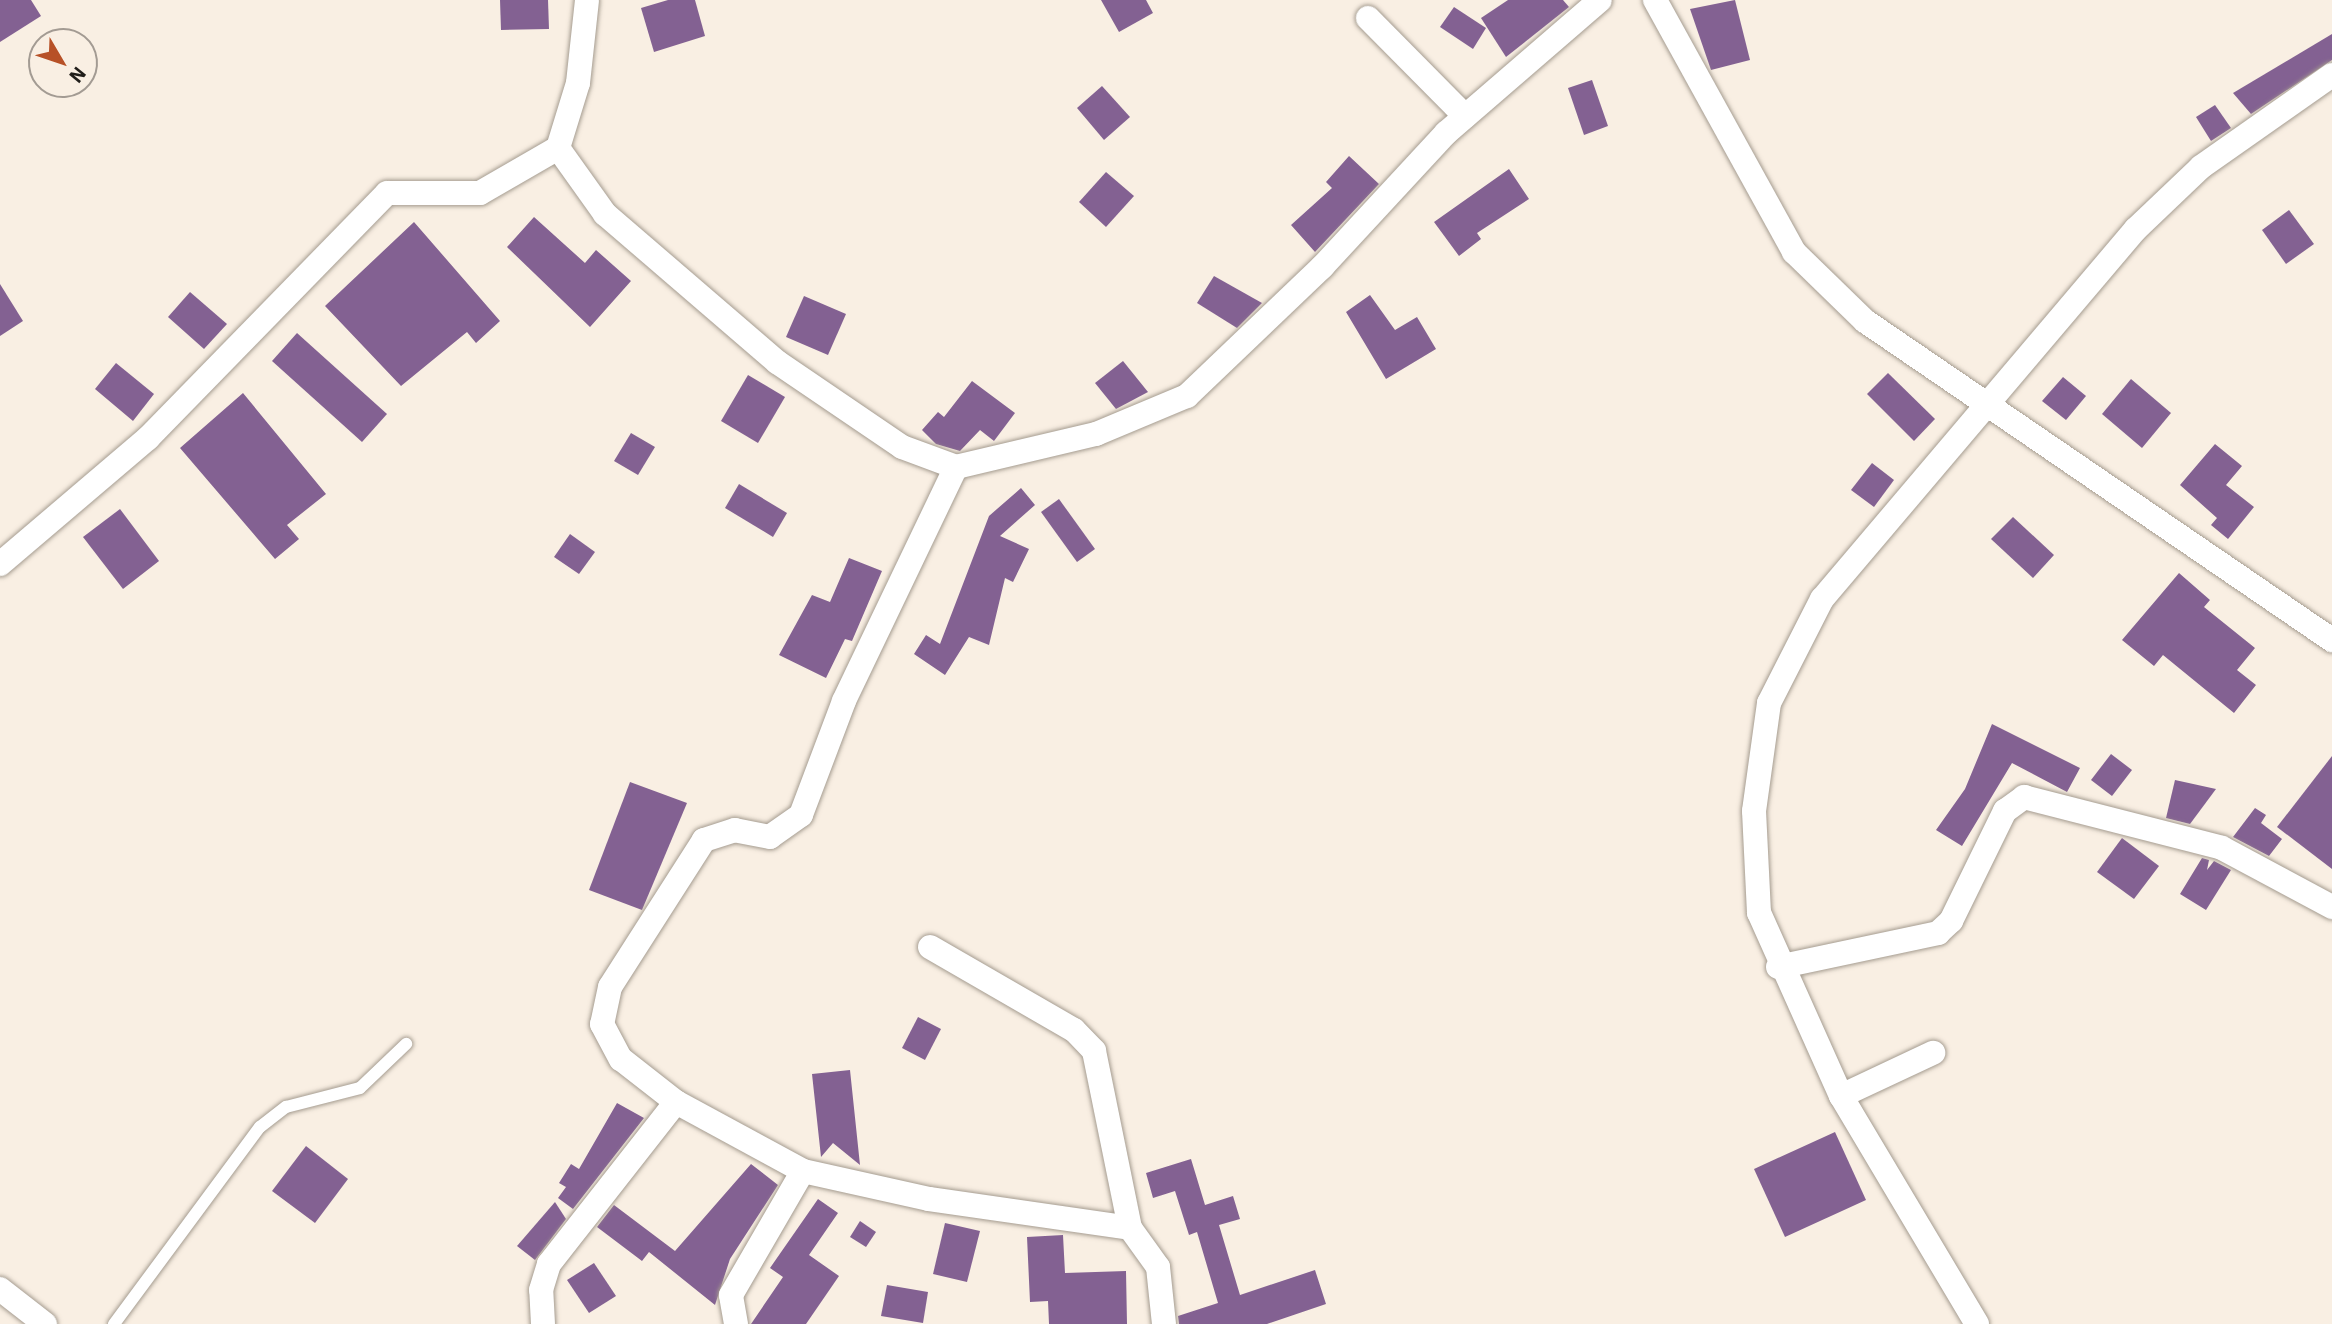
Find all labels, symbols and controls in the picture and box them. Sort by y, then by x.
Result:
north arrow [28,28,98,98]
text: N [64,62,91,88]

